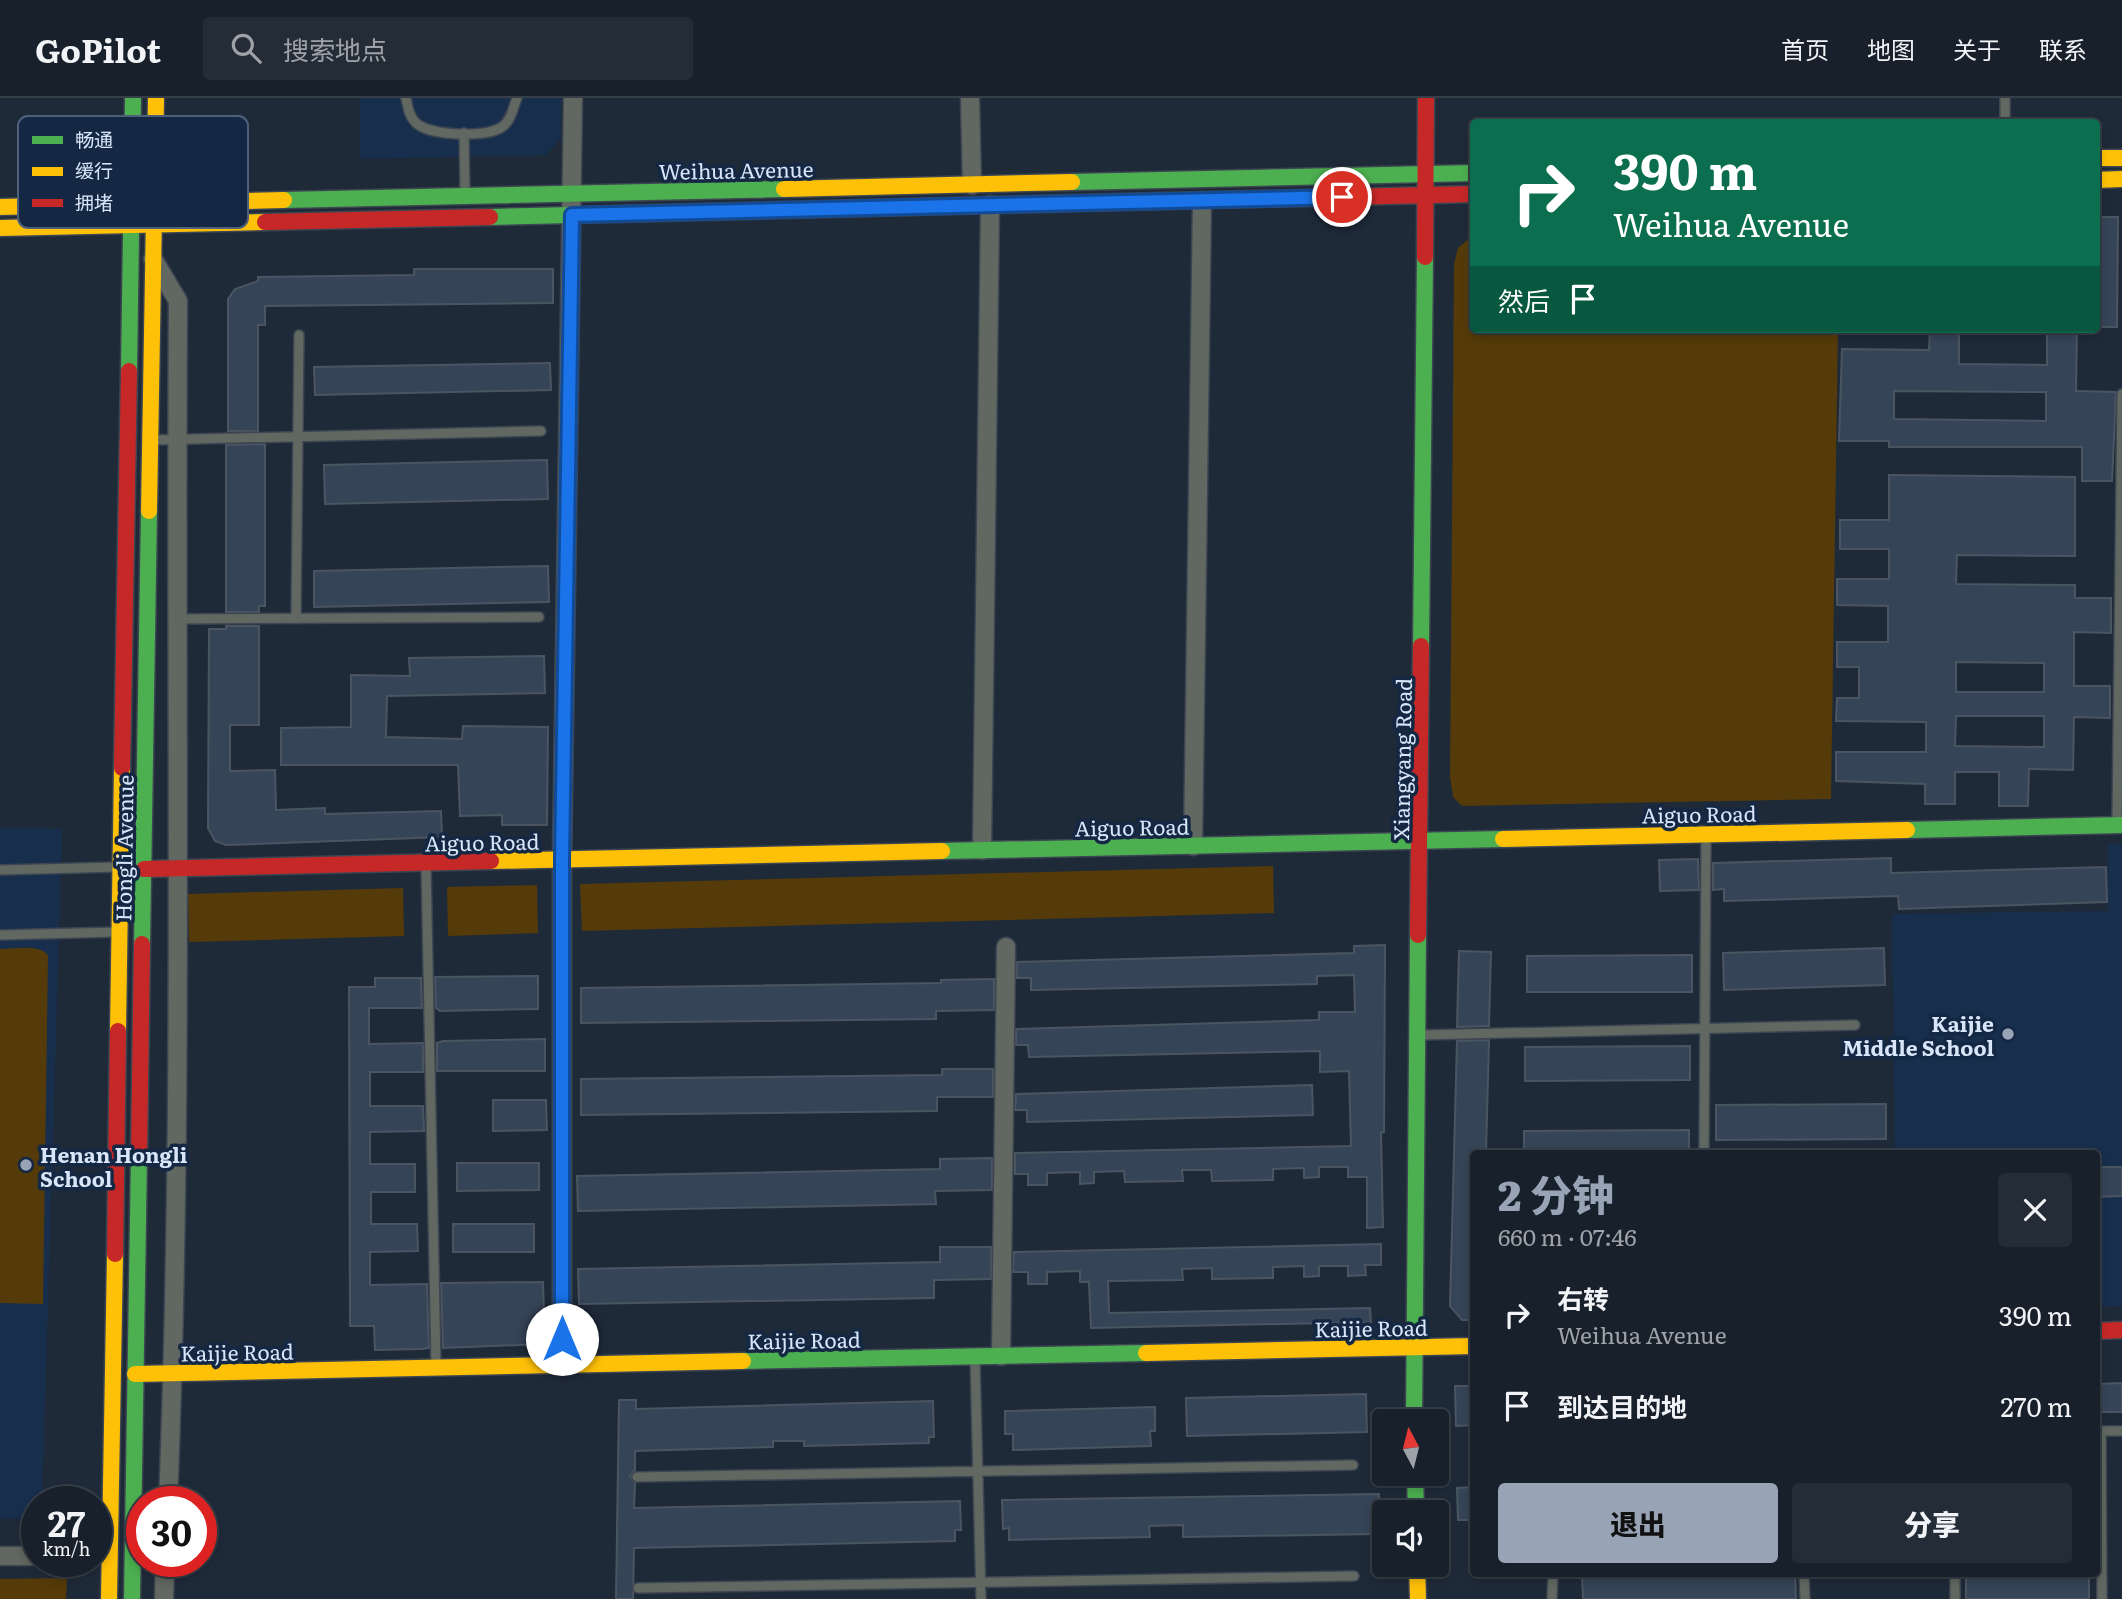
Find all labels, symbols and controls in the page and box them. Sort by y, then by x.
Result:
search box [203,17,693,80]
text: GoPilot [35,24,161,73]
icon: search [227,29,265,67]
text: 搜索地点 [283,29,387,68]
text: 首页 [1781,31,1829,66]
text: 地图 [1867,31,1915,66]
text: 关于 [1953,31,2001,66]
text: 联系 [2039,31,2087,66]
legend [18,116,248,228]
text: 畅通 [75,125,113,153]
text: 390 m [1613,132,1757,205]
icon: right [1498,147,1589,238]
street label: Weihua Avenue [658,152,814,186]
text: 缓行 [75,156,113,184]
pin [1312,167,1372,227]
icon: arrive [1323,178,1361,216]
text: 拥堵 [75,188,113,216]
text: Weihua Avenue [1613,199,1849,247]
text: 然后 [1498,280,1550,319]
icon: arrive [1564,280,1602,318]
street label: Xiangyang Road [1384,677,1418,840]
street label: Hongli Avenue [106,774,140,922]
street label: Aiguo Road [1641,796,1757,830]
street label: Aiguo Road [1074,809,1190,843]
street label: Aiguo Road [424,824,540,858]
place label: Kaijie Middle School [1842,1007,1994,1062]
marker: Kaijie Middle School [2000,1026,2016,1042]
place label: Henan Hongli School [40,1138,188,1193]
marker: Henan Hongli School [18,1157,34,1173]
text: 2 分钟 [1498,1162,1614,1224]
button: close [1998,1173,2072,1247]
text: 660 m · 07:46 [1498,1219,1636,1253]
text: 右转 [1557,1278,1609,1317]
text: 390 m [1999,1295,2072,1334]
icon: right [1498,1296,1536,1334]
position arrow [525,1302,599,1376]
street label: Kaijie Road [1314,1311,1428,1343]
text: Weihua Avenue [1557,1317,1727,1351]
street label: Kaijie Road [747,1323,861,1355]
street label: Kaijie Road [180,1335,294,1367]
text: 到达目的地 [1557,1386,1687,1425]
text: 270 m [2000,1386,2072,1425]
icon: arrive [1498,1387,1536,1425]
north arrow [1372,1409,1449,1486]
map controls [1372,1409,1449,1577]
button: 退出 [1498,1483,1778,1563]
button: 分享 [1792,1483,2072,1563]
speed limit sign: 30 [126,1486,217,1577]
text: 27 [48,1496,85,1548]
button: sound [1372,1500,1449,1577]
text: km/h [43,1535,90,1562]

